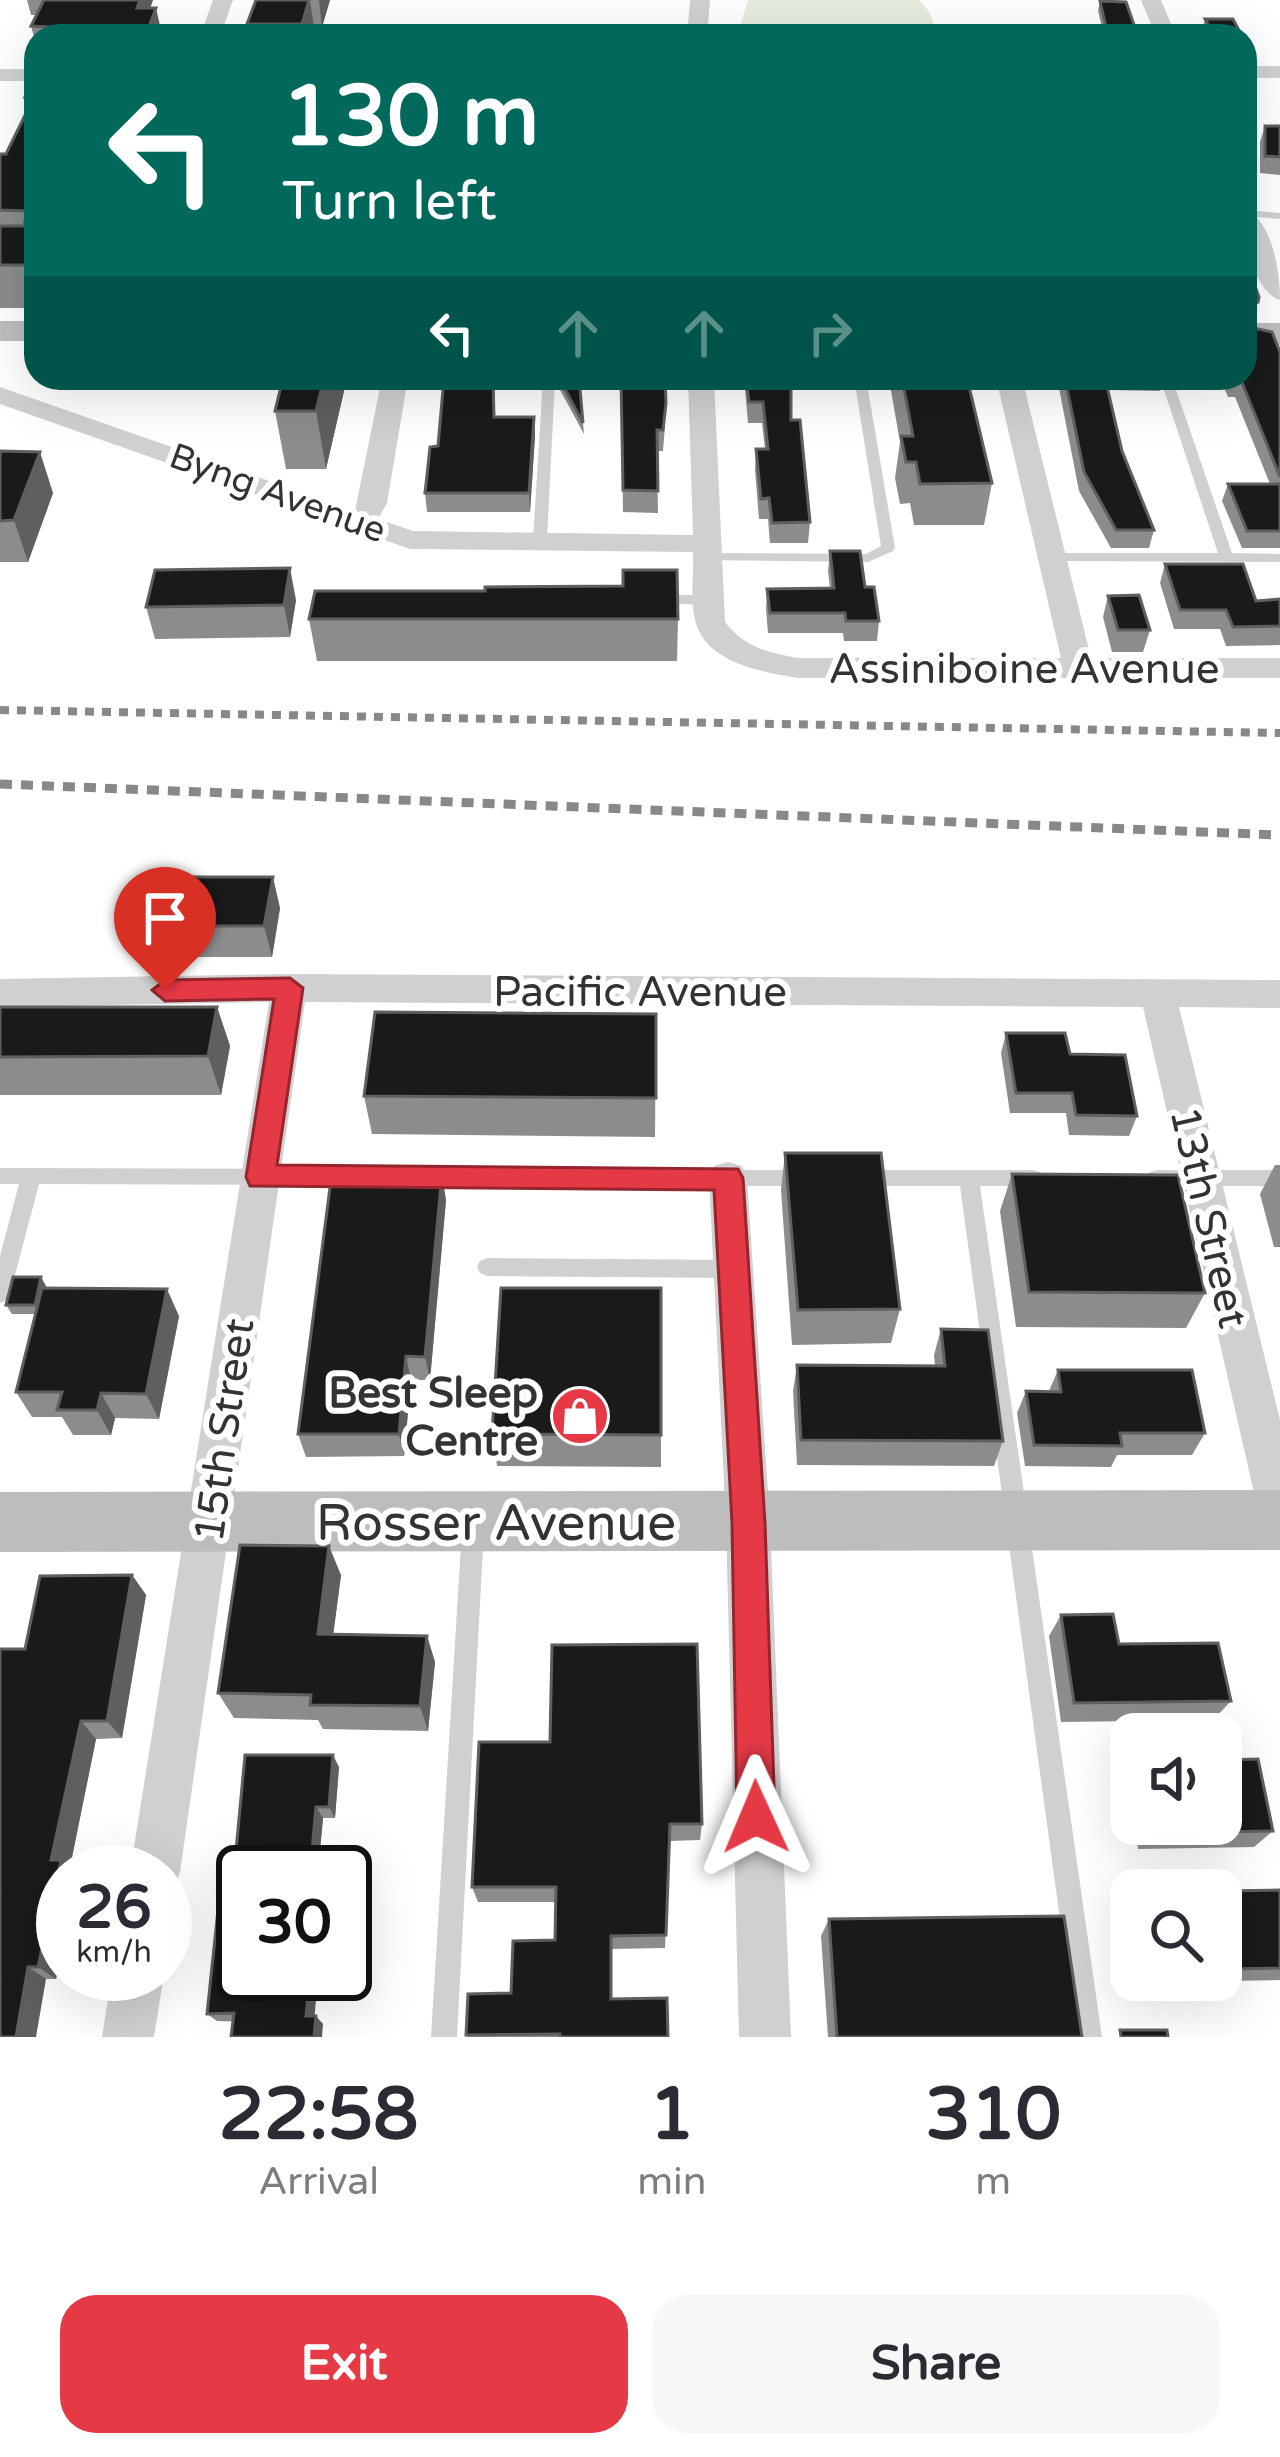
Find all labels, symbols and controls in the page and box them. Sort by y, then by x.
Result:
text: 130 m [282,67,539,168]
icon: left [84,72,240,228]
text: Turn left [282,169,497,234]
icon: left [419,300,485,366]
icon: ahead [545,300,611,366]
icon: ahead [671,300,737,366]
icon: right [797,300,863,366]
street label: Byng Avenue [164,434,391,552]
street label: Assiniboine Avenue [828,644,1220,695]
pin [114,867,216,990]
icon: arrive [132,885,198,951]
street label: Pacific Avenue [493,967,787,1018]
street label: 13th Street [1158,1102,1259,1333]
street label: 15th Street [184,1315,265,1545]
place label: Best Sleep Centre [328,1368,538,1467]
shop icon: Best Sleep Centre [549,1385,611,1447]
street label: Rosser Avenue [316,1493,676,1555]
map controls [1110,1713,1242,2001]
button: sound [1110,1713,1242,1845]
position arrow [693,1754,819,1880]
speed limit sign: 30 [216,1845,372,2001]
button: search [1110,1869,1242,2001]
text: 26 [76,1872,152,1944]
text: km/h [76,1934,152,1971]
text: 22:58 [219,2072,418,2159]
text: 1 [649,2072,695,2159]
text: 310 [925,2072,1061,2159]
text: Arrival [258,2158,379,2205]
text: min [637,2158,707,2205]
text: m [975,2158,1011,2205]
button: Exit [60,2295,628,2433]
button: Share [652,2295,1220,2433]

